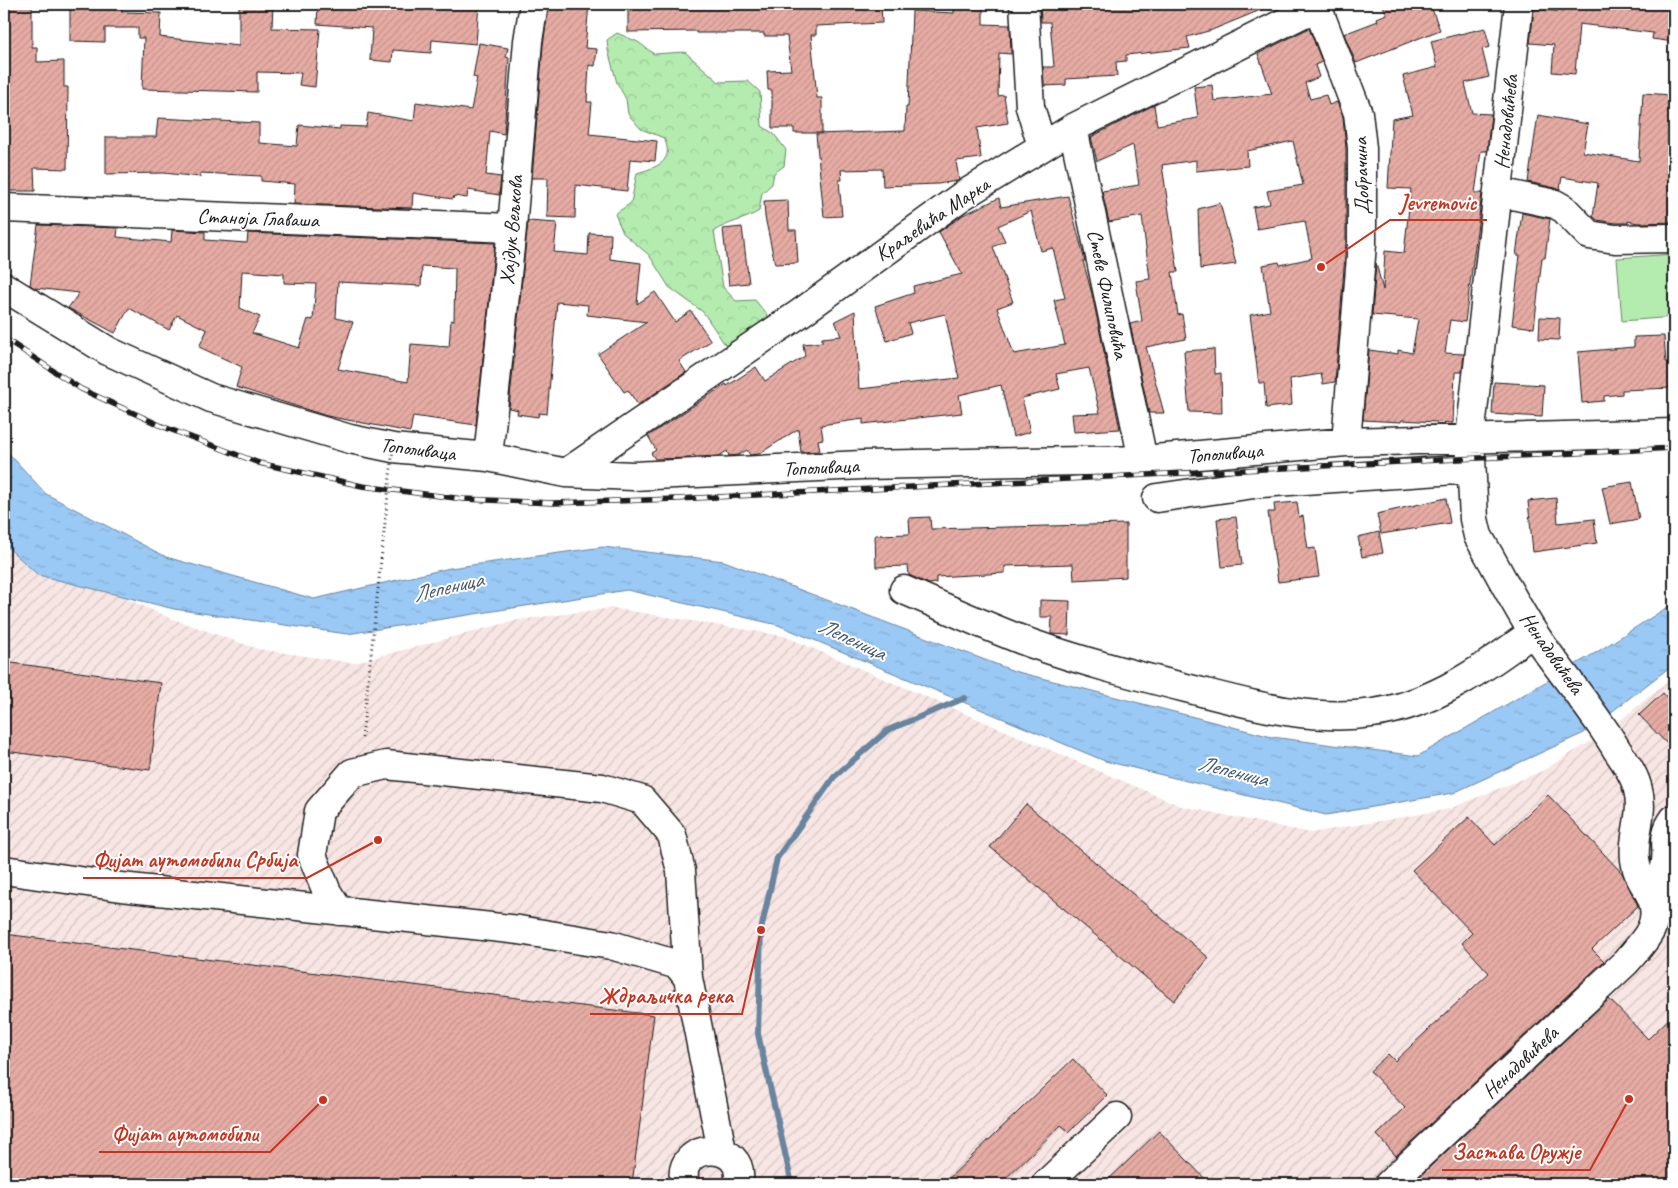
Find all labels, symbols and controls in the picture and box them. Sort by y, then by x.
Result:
street label: Ненадовићева [1488,72,1524,170]
street label: Добрачина [1347,135,1375,215]
street label: Краљевића Марка [870,170,996,267]
street label: Хајдук Вељкова [493,173,529,286]
callout: Jevremovic [1390,183,1487,220]
text: Jevremovic [1398,189,1477,217]
street label: Станоја Главаша [197,203,321,233]
street label: Стеве Филиповића [1082,227,1135,363]
street label: Тополиваца [379,431,459,467]
street label: Тополиваца [1186,437,1265,469]
street label: Тополиваца [783,452,861,482]
water label: Лепеница [410,565,488,609]
street label: Ненадовићева [1514,607,1591,700]
water label: Лепеница [814,611,892,668]
water label: Лепеница [1195,749,1273,794]
callout: Фијат аутомобили Србија [83,841,307,878]
text: Фијат аутомобили Србија [93,846,299,874]
callout: Ждраљичка река [590,977,742,1014]
text: Ждраљичка река [599,982,735,1010]
street label: Ненадовићева [1477,1019,1565,1104]
callout: Фијат аутомобили [99,1115,270,1152]
text: Фијат аутомобили [112,1120,260,1148]
callout: Застава Оружје [1442,1133,1590,1170]
text: Застава Оружје [1452,1138,1583,1166]

